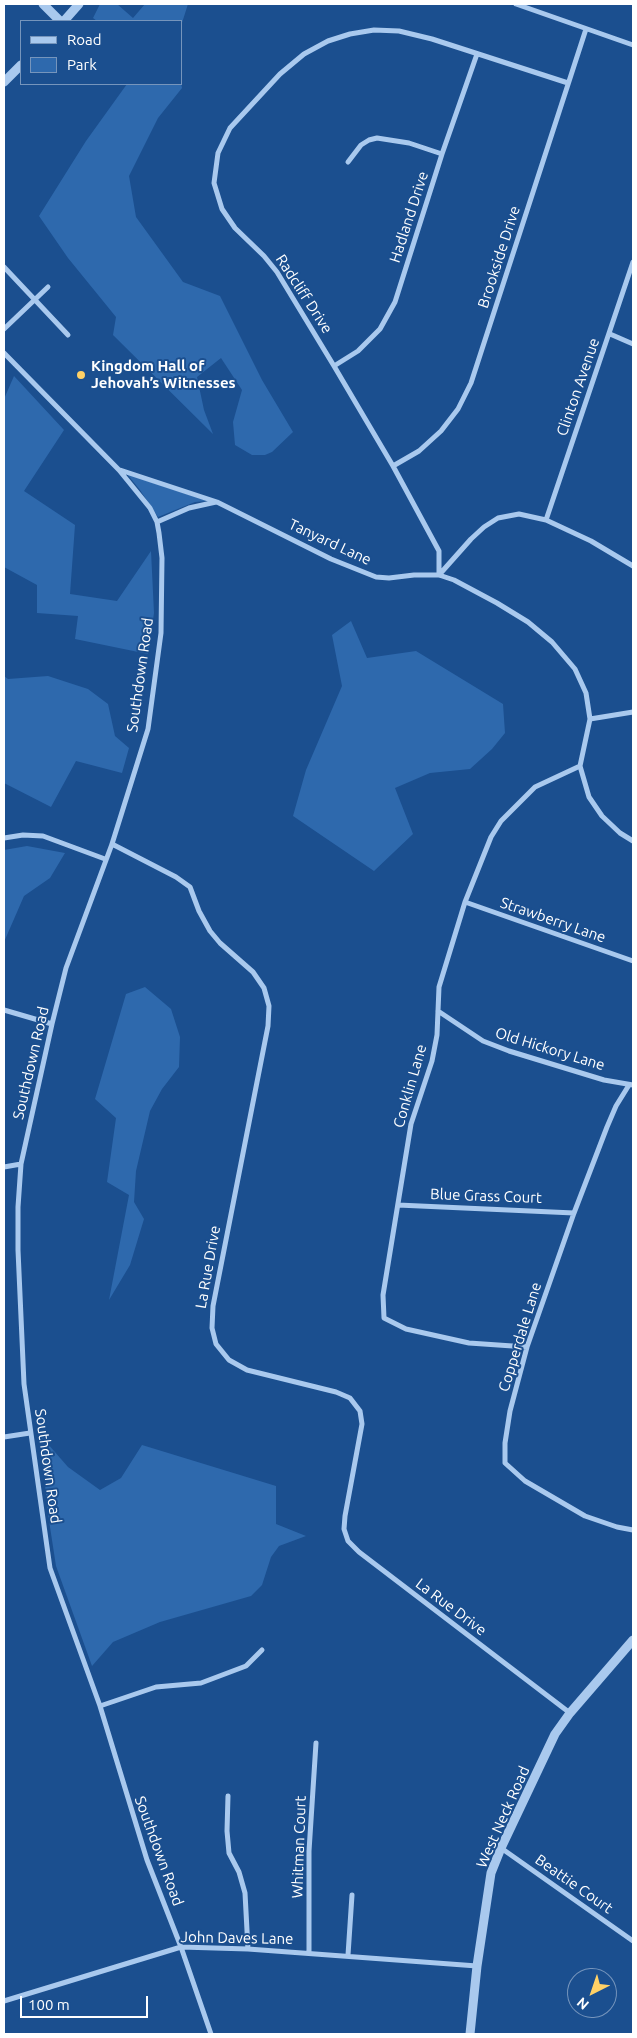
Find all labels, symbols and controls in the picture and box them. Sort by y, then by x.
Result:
legend [20,20,182,85]
text: Road [67,31,102,48]
text: Park [67,56,97,73]
street label: Hadland Drive [386,169,432,265]
street label: Brookside Drive [474,204,524,310]
street label: Radcliff Drive [272,251,336,337]
street label: Clinton Avenue [553,336,603,438]
place label: Kingdom Hall of Jehovah’s Witnesses [91,357,236,392]
marker: Kingdom Hall of Jehovah’s Witnesses [75,369,87,381]
street label: Tanyard Lane [286,515,374,569]
street label: Southdown Road [123,617,157,733]
street label: Strawberry Lane [498,894,608,946]
street label: Southdown Road [9,1005,53,1121]
street label: Old Hickory Lane [493,1024,607,1074]
street label: Conklin Lane [390,1042,430,1130]
street label: Blue Grass Court [430,1185,542,1207]
street label: La Rue Drive [192,1224,224,1310]
street label: Copperdale Lane [495,1280,545,1394]
street label: Southdown Road [31,1408,65,1524]
street label: La Rue Drive [412,1575,490,1639]
street label: West Neck Road [473,1763,533,1871]
street label: Southdown Road [131,1794,187,1908]
street label: Whitman Court [288,1795,310,1899]
street label: Beattie Court [532,1851,616,1917]
street label: John Daves Lane [180,1928,294,1948]
north arrow [567,1968,617,2018]
scale bar [22,1986,150,2018]
text: N [574,1994,592,2013]
text: 100 m [28,1996,70,2013]

